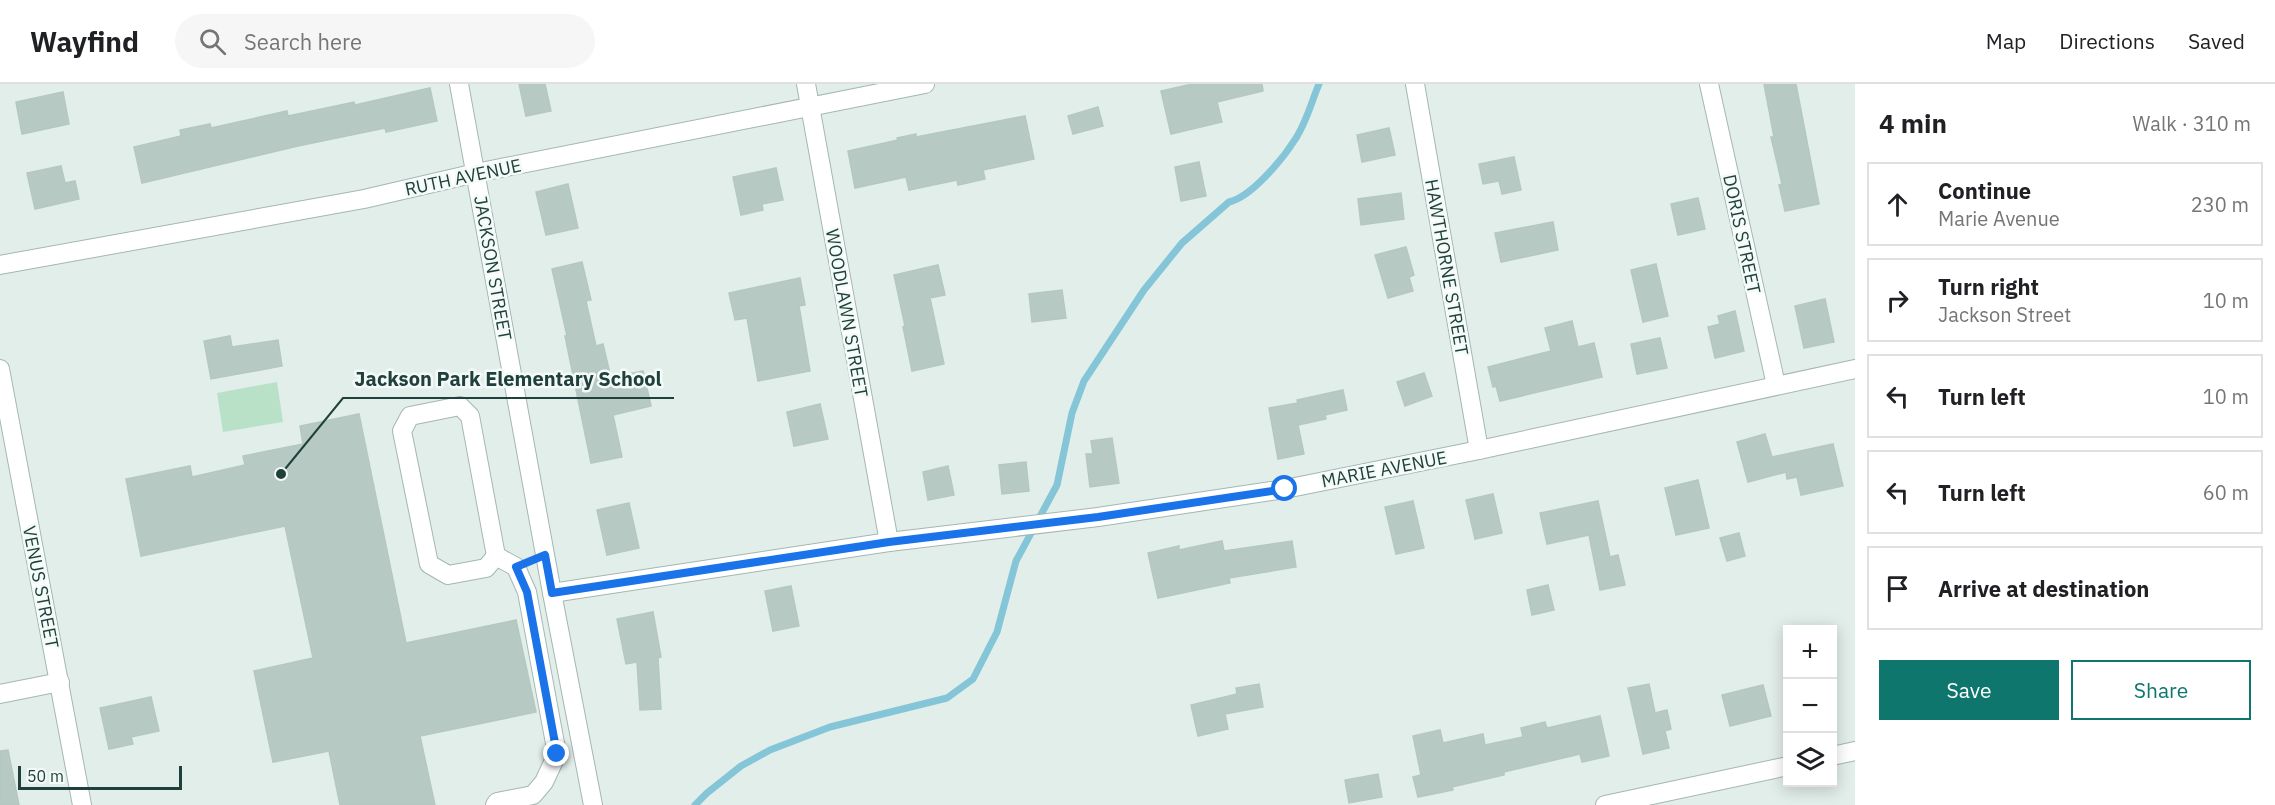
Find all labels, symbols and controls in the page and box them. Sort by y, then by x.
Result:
search box [175,14,595,68]
text: Wayfind [30,23,139,60]
icon: search [196,25,229,58]
text: Search here [244,27,362,56]
text: Map [1986,27,2026,55]
text: Directions [2059,27,2155,55]
text: Saved [2188,27,2245,55]
text: 4 min [1879,106,1947,140]
text: Walk · 310 m [2133,110,2251,137]
street label: RUTH AVENUE [403,153,523,201]
street label: DORIS STREET [1718,172,1766,296]
text: Continue [1938,176,2031,205]
street label: HAWTHORNE STREET [1420,177,1474,357]
icon: ahead [1881,188,1914,221]
text: 230 m [2191,191,2249,218]
street label: JACKSON STREET [469,194,517,342]
text: Marie Avenue [1938,205,2060,232]
street label: WOODLAWN STREET [821,227,873,399]
text: Turn right [1938,272,2039,301]
icon: right [1881,284,1914,317]
text: 10 m [2203,287,2249,314]
text: Jackson Street [1938,301,2071,328]
callout: Jackson Park Elementary School [343,360,674,398]
text: Jackson Park Elementary School [354,365,662,392]
icon: left [1881,380,1914,413]
text: Turn left [1938,382,2026,411]
text: 10 m [2203,383,2249,410]
street label: MARIE AVENUE [1319,446,1449,492]
route start [1271,475,1297,501]
icon: left [1881,476,1914,509]
text: Turn left [1938,478,2026,507]
text: 60 m [2203,479,2249,506]
street label: VENUS STREET [18,524,64,650]
icon: arrive [1881,572,1914,605]
text: Arrive at destination [1938,574,2149,603]
map controls [1783,625,1837,787]
button: + [1783,625,1837,679]
button: Save [1879,660,2059,720]
button: Share [2071,660,2251,720]
button: − [1783,679,1837,733]
button: layers [1783,733,1837,787]
route end [543,740,569,766]
scale bar [18,763,182,790]
text: 50 m [27,766,64,786]

